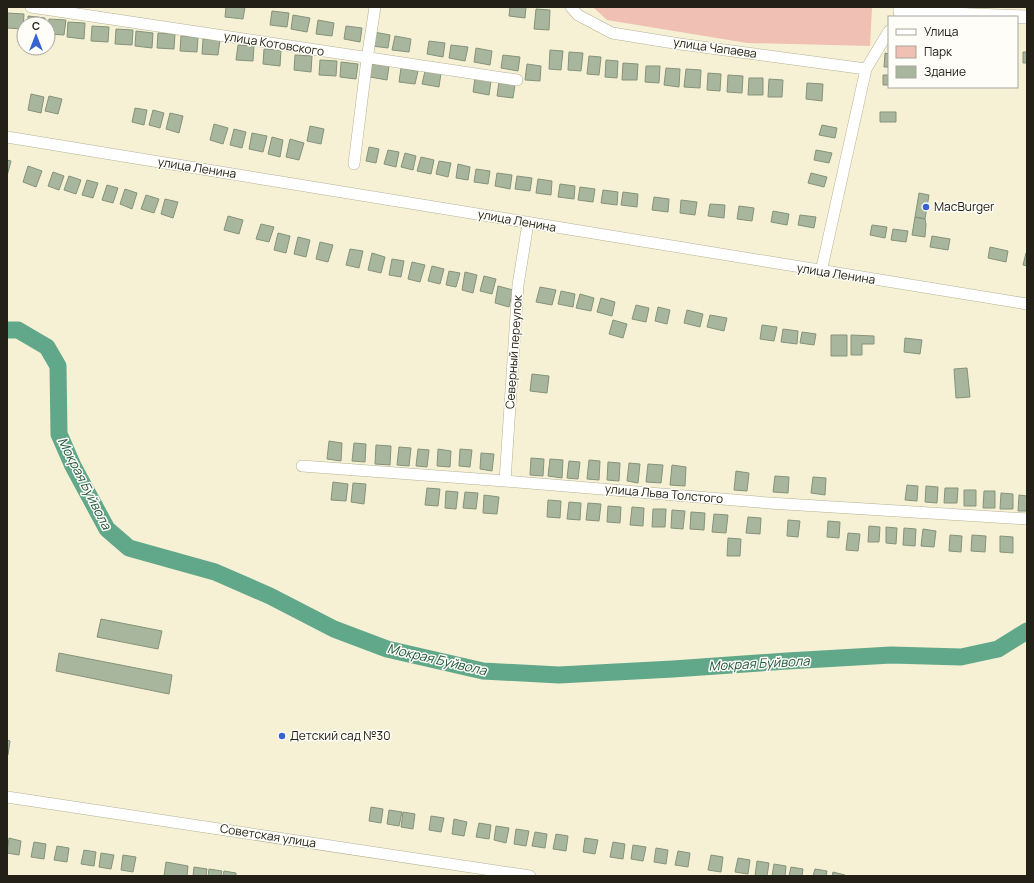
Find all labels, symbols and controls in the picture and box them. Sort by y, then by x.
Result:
north arrow [16,16,56,56]
legend [888,16,1018,88]
text: С [32,18,40,33]
text: Улица [924,23,958,40]
street label: улица Котовского [223,27,326,60]
street label: улица Чапаева [672,33,758,62]
text: Парк [924,43,953,60]
text: Здание [924,63,966,80]
street label: улица Ленина [157,153,238,182]
place label: MacBurger [934,198,995,215]
marker: MacBurger [921,202,931,212]
street label: улица Ленина [477,205,558,236]
street label: улица Ленина [796,259,877,288]
street label: Северный переулок [501,293,526,410]
water label: Мокрая Буйвола [54,434,116,533]
street label: улица Льва Толстого [604,480,724,507]
water label: Мокрая Буйвола [386,639,489,679]
water label: Мокрая Буйвола [708,651,811,675]
place label: Детский сад №30 [290,727,390,744]
marker: Детский сад №30 [277,731,287,741]
street label: Советская улица [219,820,317,852]

